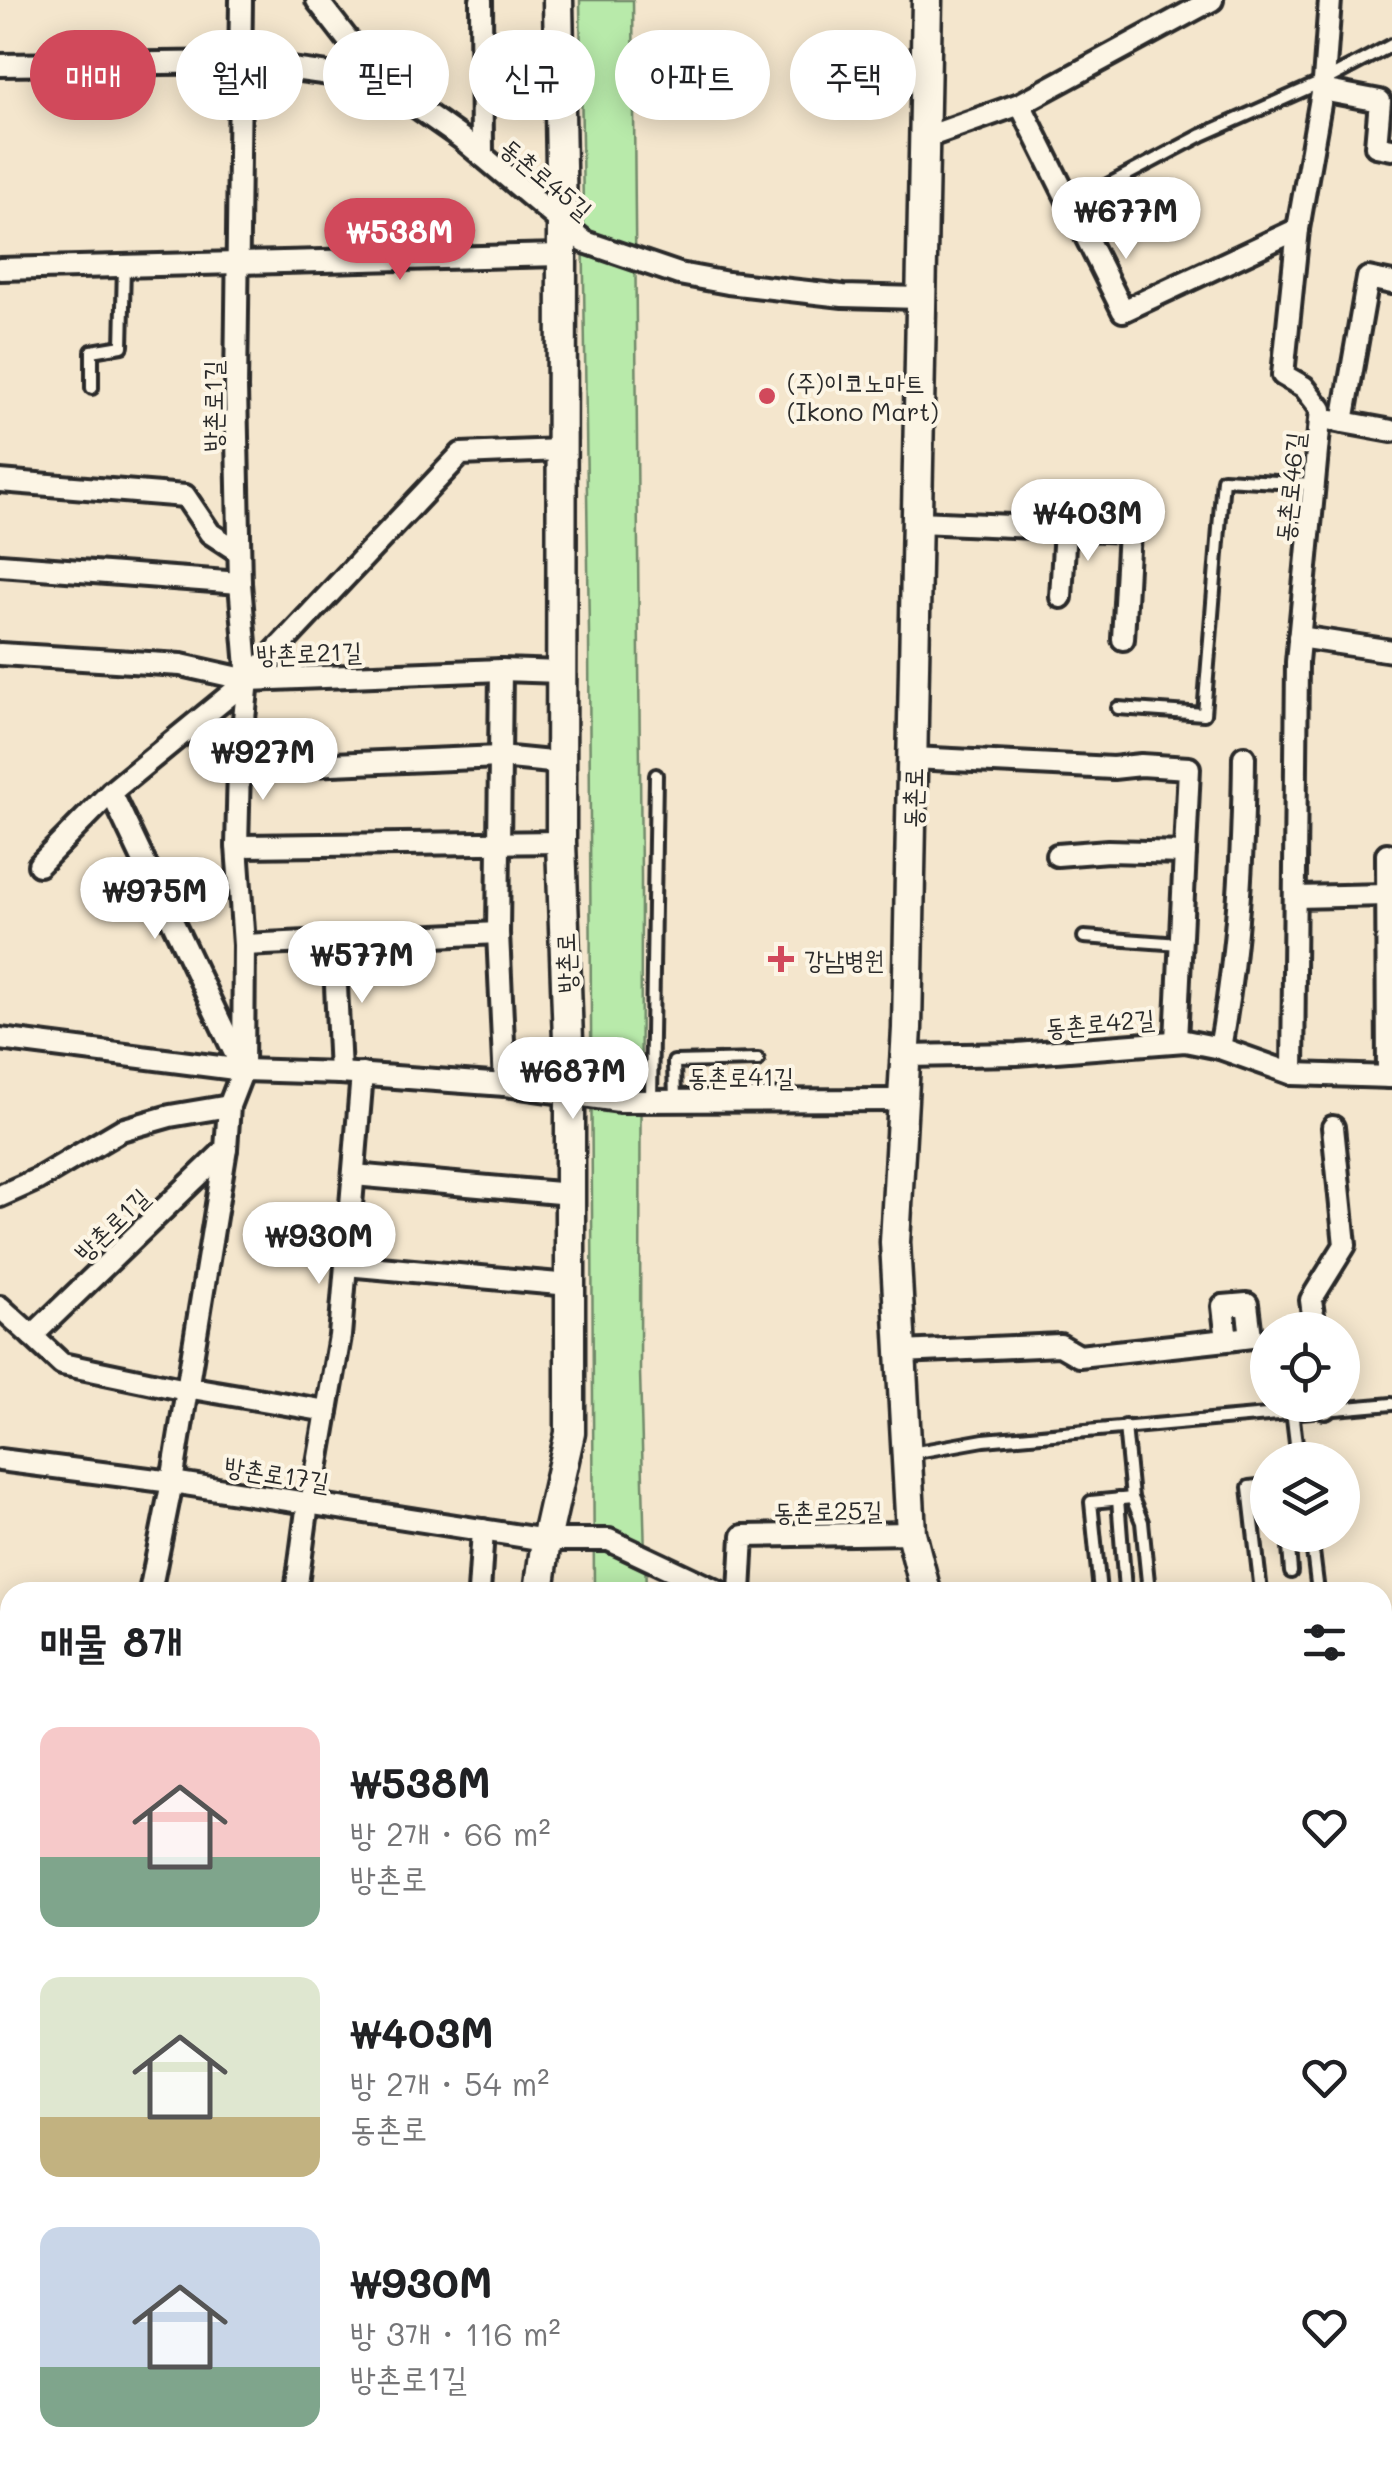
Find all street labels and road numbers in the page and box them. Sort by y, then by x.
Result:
street label: 동촌로45길 [495,130,599,226]
street label: 방촌로1길 [196,360,228,452]
street label: 동촌로46길 [1267,431,1311,543]
street label: 방촌로21길 [256,634,362,670]
street label: 동촌로 [895,768,929,828]
street label: 방촌로 [548,932,582,994]
street label: 동촌로42길 [1044,1001,1156,1043]
street label: 동촌로41길 [688,1060,794,1092]
street label: 방촌로1길 [67,1181,155,1267]
street label: 방촌로17길 [222,1449,332,1497]
street label: 동촌로25길 [773,1493,883,1527]

